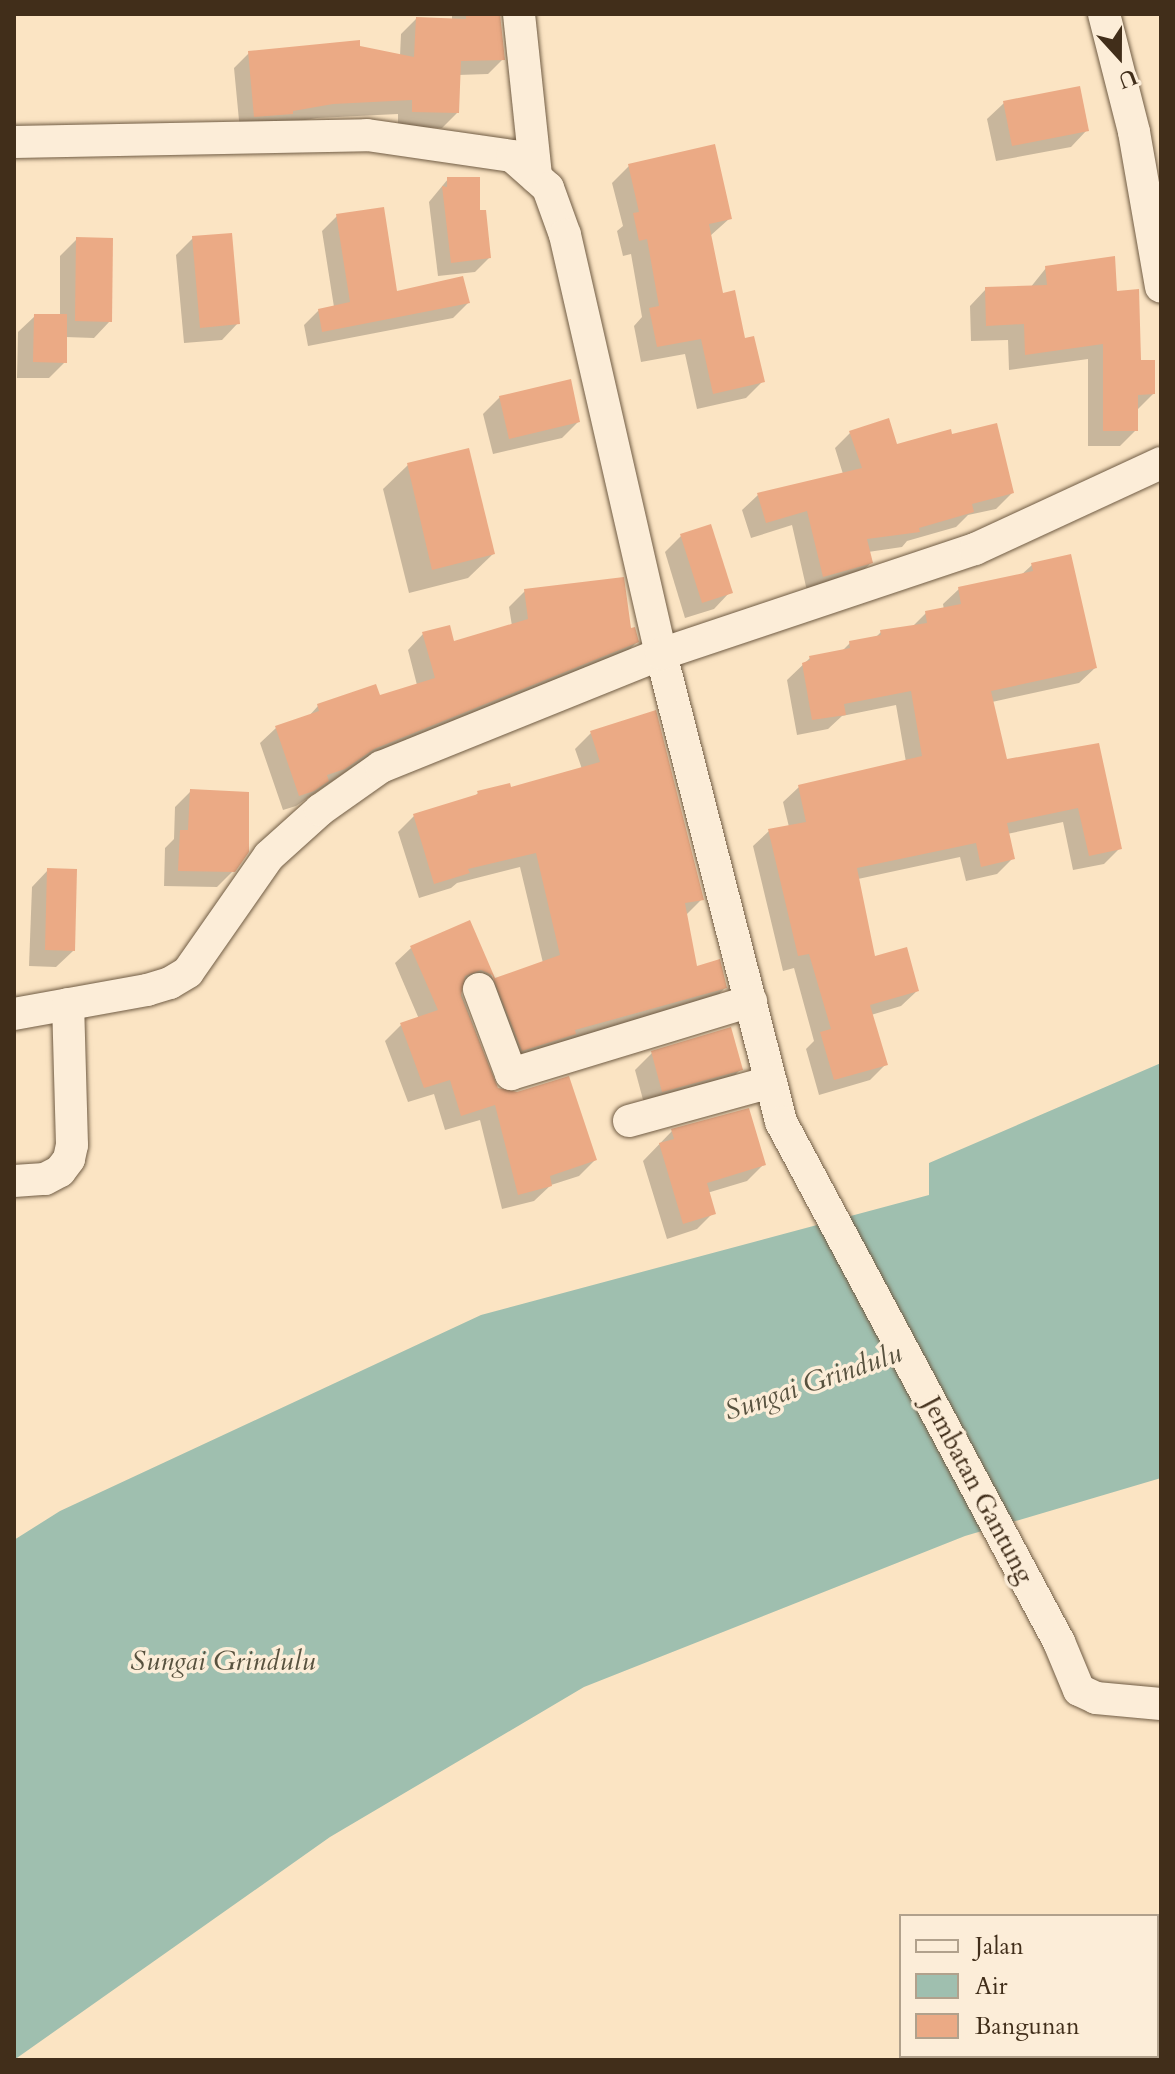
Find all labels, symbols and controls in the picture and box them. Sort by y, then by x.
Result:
north arrow [1079,16,1159,96]
text: U [1114,61,1141,96]
water label: Sungai Grindulu [720,1336,906,1428]
street label: Jembatan Gantung [916,1391,1040,1589]
water label: Sungai Grindulu [130,1644,316,1678]
legend [899,1914,1159,2058]
text: Jalan [975,1930,1024,1963]
text: Air [975,1970,1008,2003]
text: Bangunan [975,2010,1080,2043]

